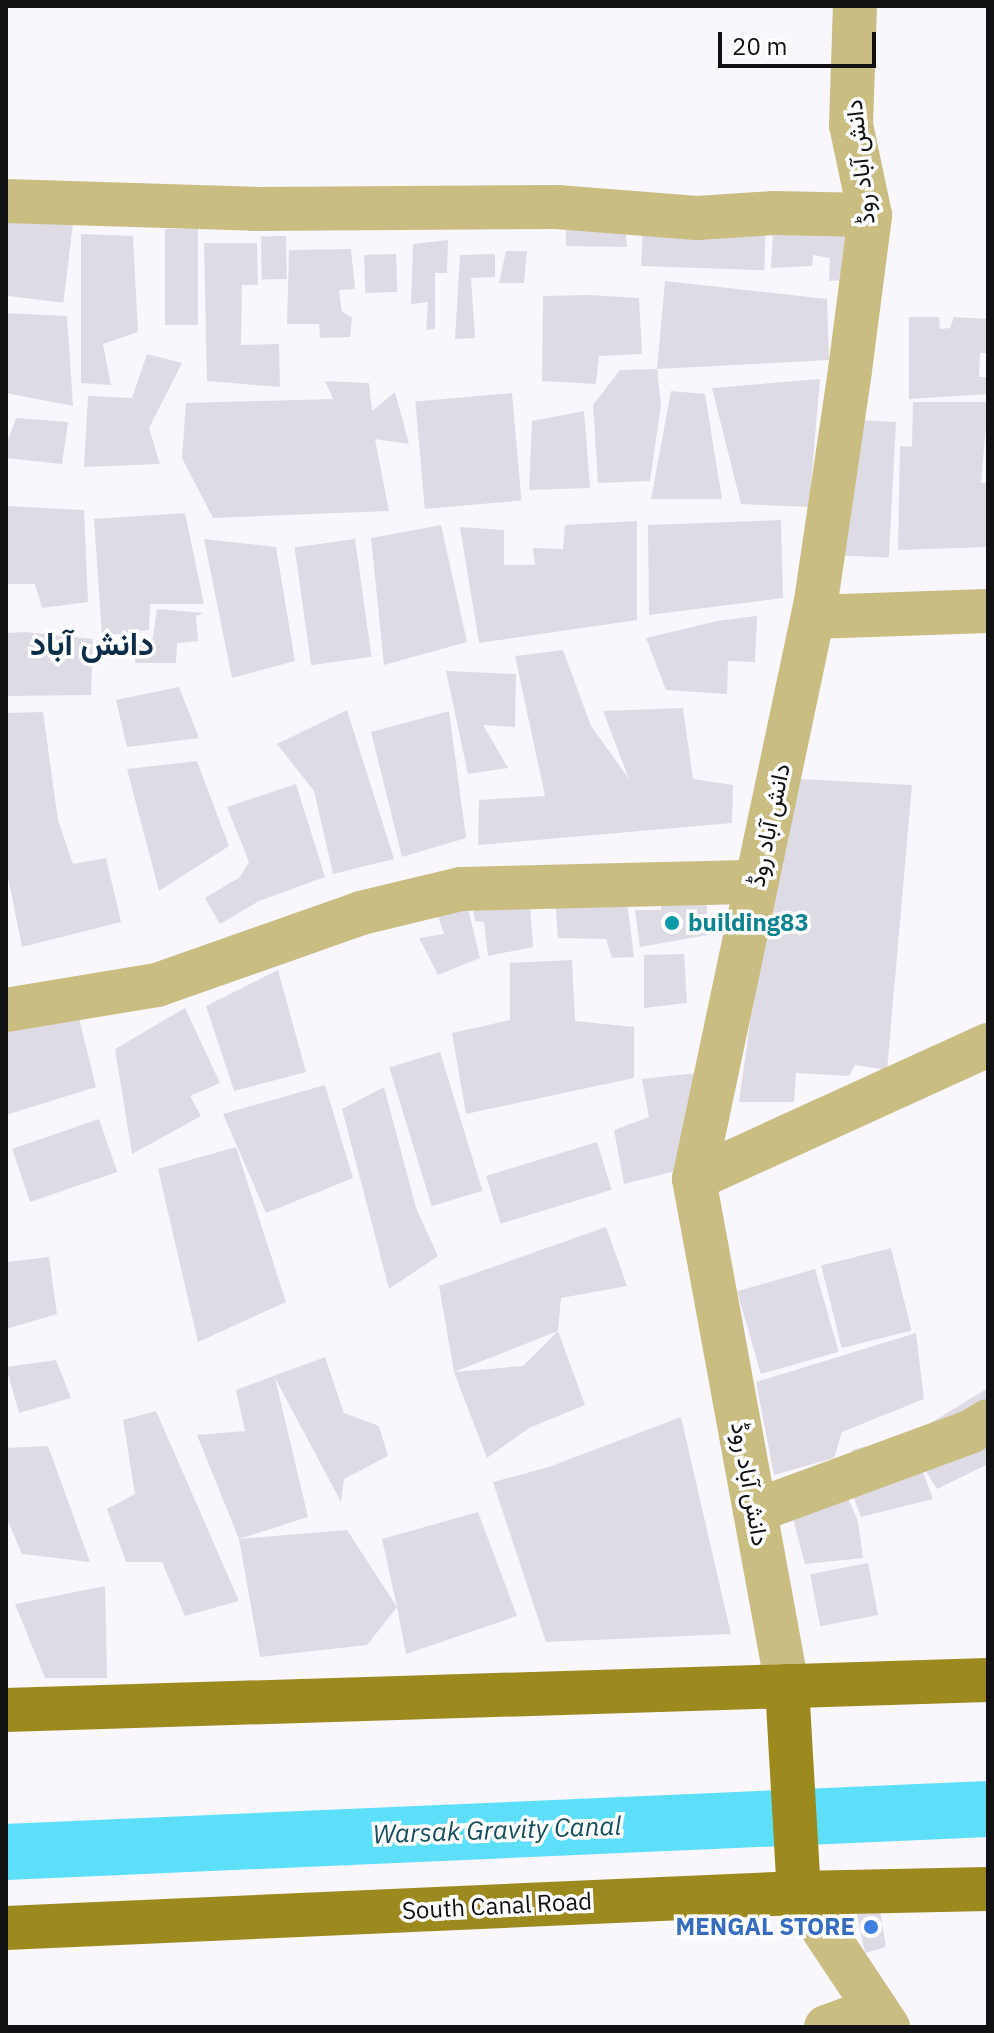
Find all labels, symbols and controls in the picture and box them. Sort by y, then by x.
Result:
scale bar [722,16,880,66]
text: 20 m [732,30,787,62]
street label: دانش آباد روڈ [839,98,881,226]
district label: دانش آباد [30,624,154,662]
street label: دانش آباد روڈ [742,761,796,889]
place label: building83 [688,909,809,937]
marker: building83 [663,914,681,932]
street label: دانش آباد روڈ [725,1420,775,1548]
water label: Warsak Gravity Canal [372,1810,622,1850]
street label: South Canal Road [401,1887,593,1925]
place label: MENGAL STORE [676,1913,855,1941]
marker: MENGAL STORE [862,1918,880,1936]

